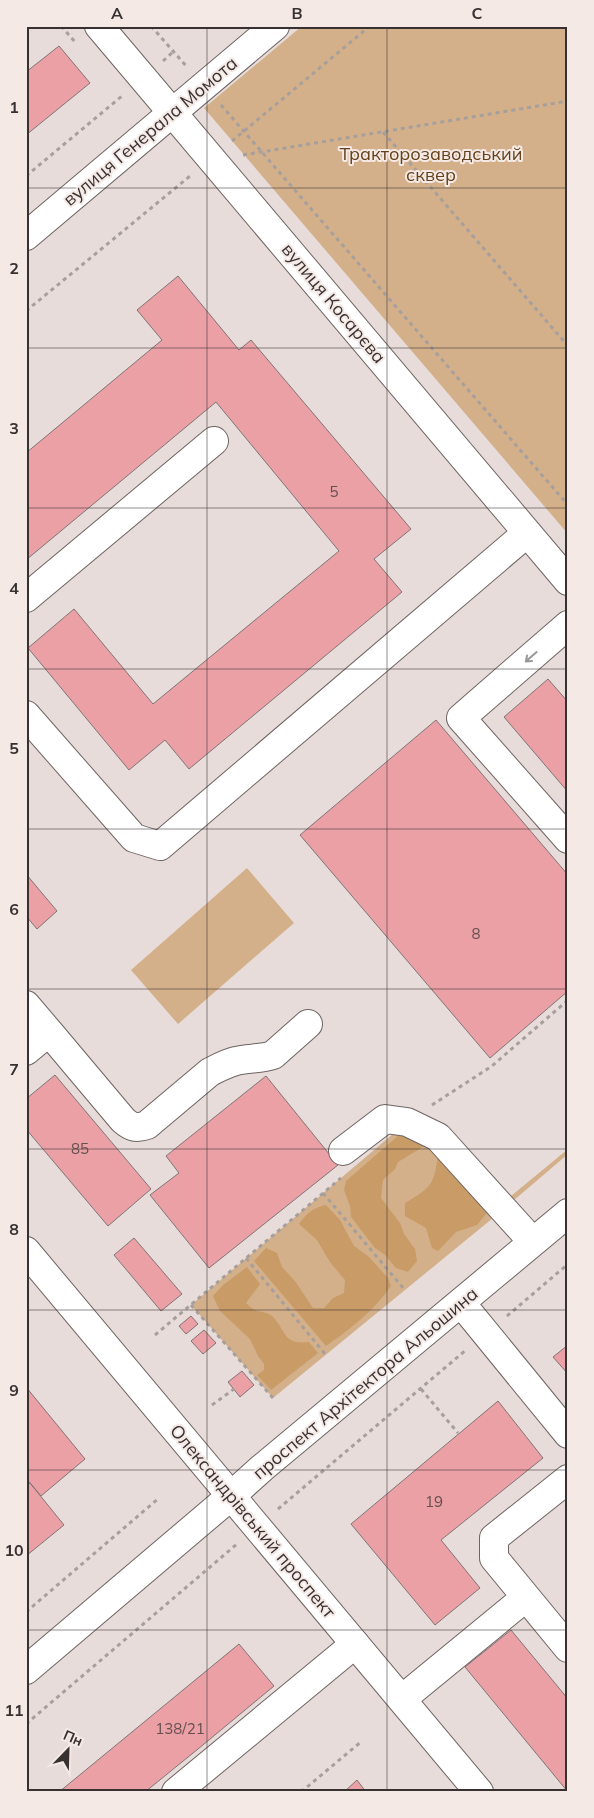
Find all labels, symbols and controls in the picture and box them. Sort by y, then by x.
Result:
text: A [111,3,123,23]
text: B [291,3,303,23]
text: C [472,3,483,23]
street label: вулиця Генерала Момота [58,51,242,211]
text: 1 [9,97,19,117]
park label: Тракторозаводський сквер [340,142,522,186]
street label: вулиця Косарєва [277,238,391,368]
text: 2 [9,258,19,278]
text: 3 [9,418,19,438]
house number: 5 [329,482,339,501]
text: 4 [9,578,19,598]
one-way arrow [525,652,538,663]
text: 5 [9,738,19,758]
text: 6 [9,899,19,919]
house number: 8 [471,924,481,943]
text: 7 [9,1059,19,1079]
house number: 85 [71,1139,89,1158]
text: 8 [9,1219,19,1239]
street label: проспект Архітектора Альошина [248,1282,482,1484]
text: 9 [9,1380,19,1400]
street label: Олександрівський проспект [165,1419,341,1623]
house number: 19 [425,1492,443,1511]
text: 10 [4,1540,24,1560]
text: 11 [4,1700,24,1720]
house number: 138/21 [155,1719,205,1738]
north arrow [42,1726,92,1776]
text: Пн [61,1726,86,1750]

